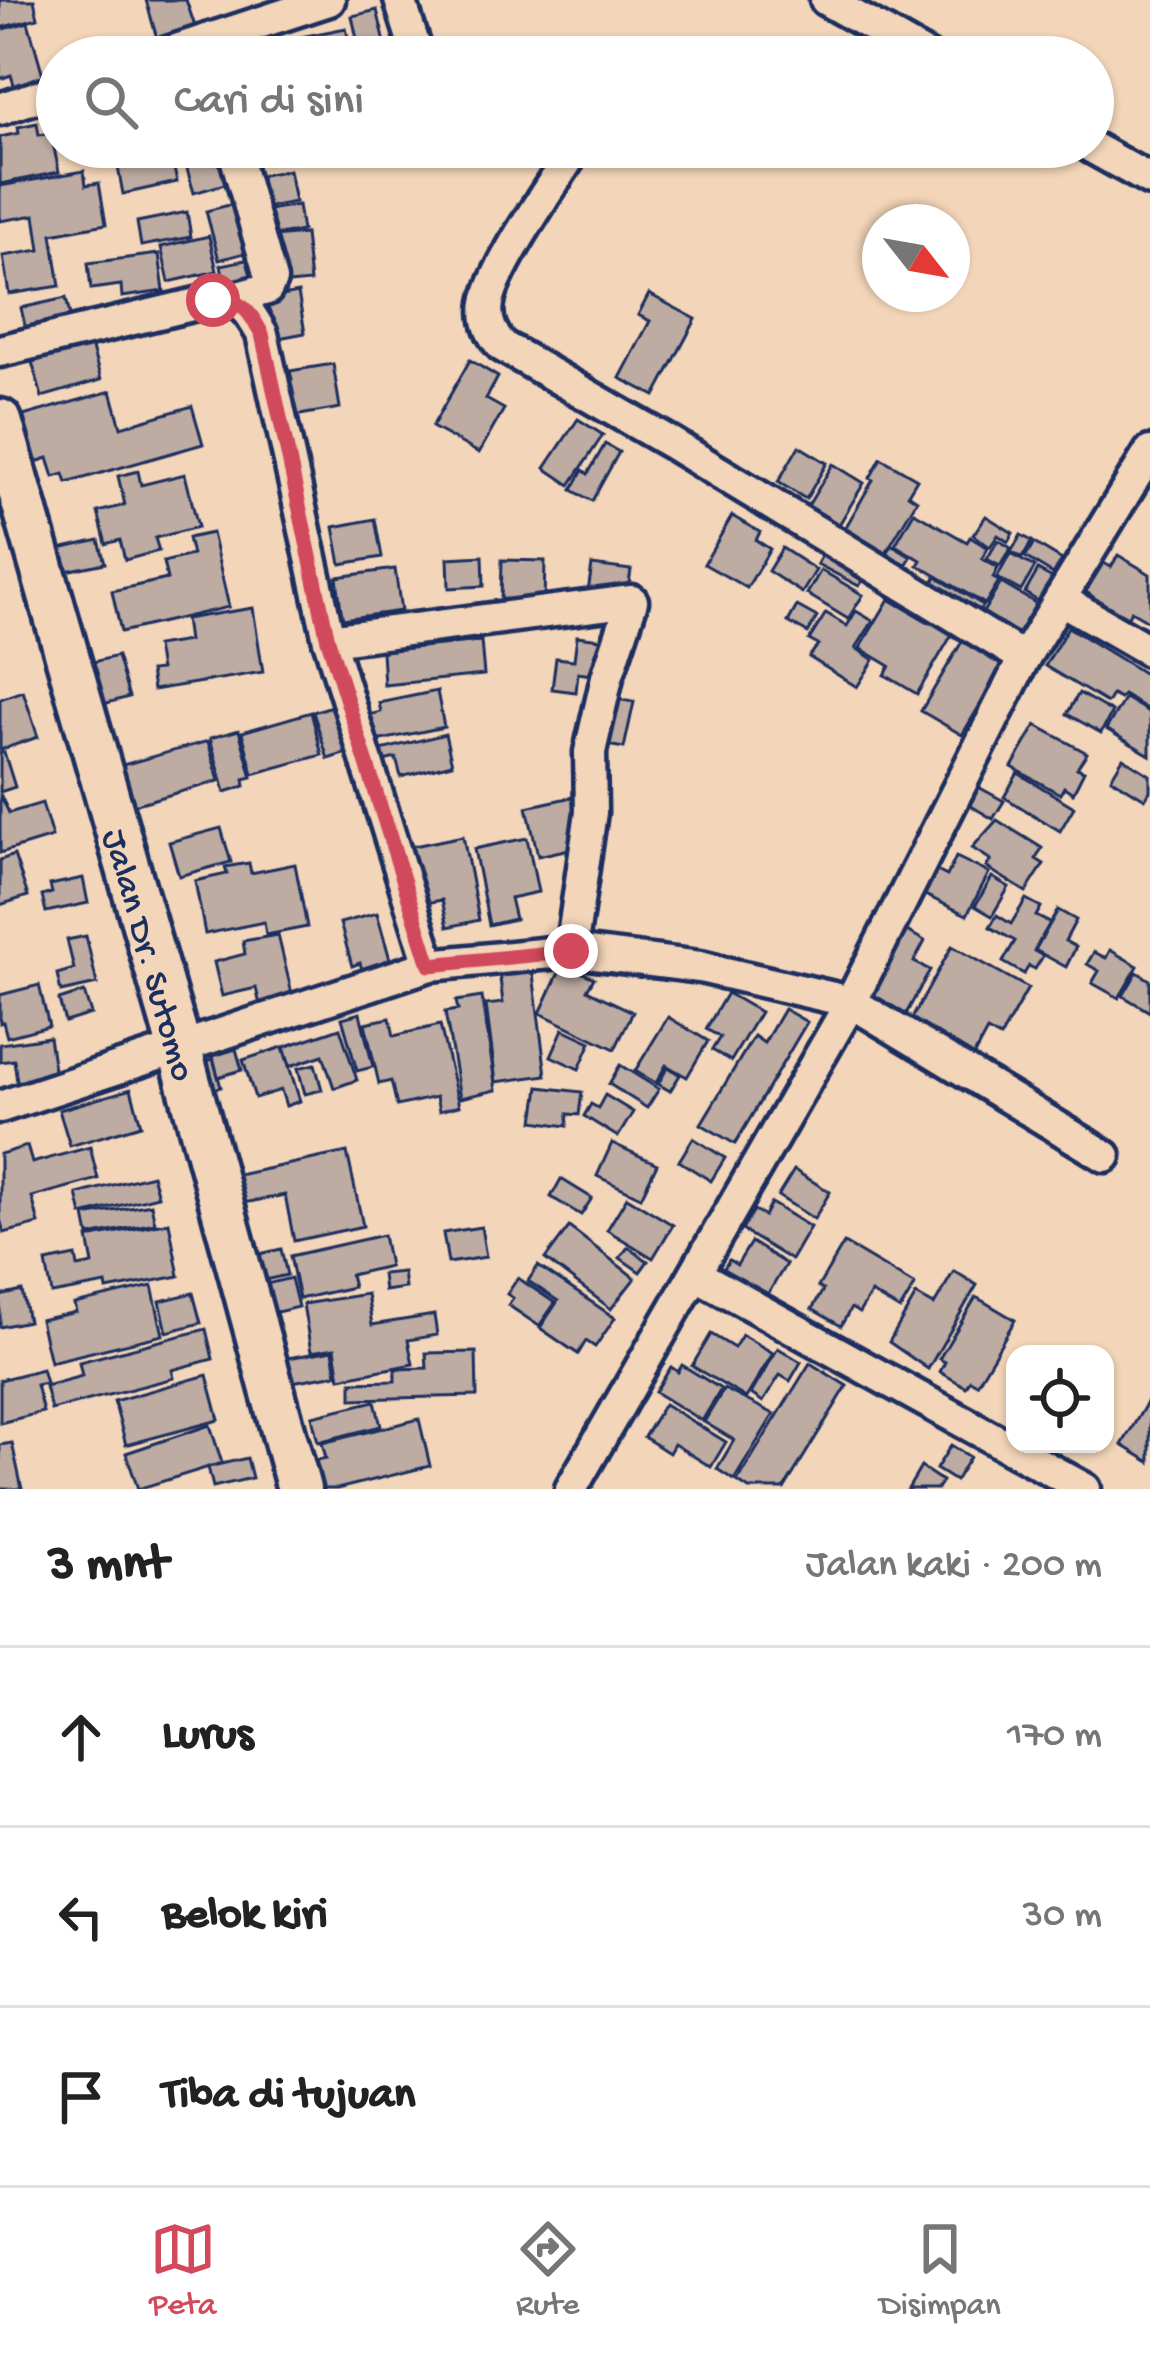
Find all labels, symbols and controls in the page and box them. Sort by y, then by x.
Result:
search box [36,36,1114,168]
icon: search [78,69,144,135]
text: Cari di sini [174,76,364,129]
north arrow [862,204,970,312]
route start [186,273,240,327]
street label: Jalan Dr. Sutomo [89,825,202,1087]
route end [544,924,598,978]
map controls [1006,1345,1114,1453]
button: locate [1006,1345,1114,1453]
text: 3 mnt [48,1537,168,1597]
text: Jalan kaki · 200 m [806,1544,1102,1590]
icon: ahead [48,1704,114,1770]
text: Lurus [162,1710,253,1763]
text: 170 m [1007,1714,1102,1760]
icon: left [48,1884,114,1950]
text: Belok kiri [162,1890,328,1943]
text: 30 m [1023,1894,1102,1940]
icon: arrive [48,2064,114,2130]
text: Tiba di tujuan [162,2070,415,2123]
tab: Peta [149,2216,216,2326]
tab: Rute [515,2216,581,2326]
tab: Disimpan [879,2216,1001,2326]

